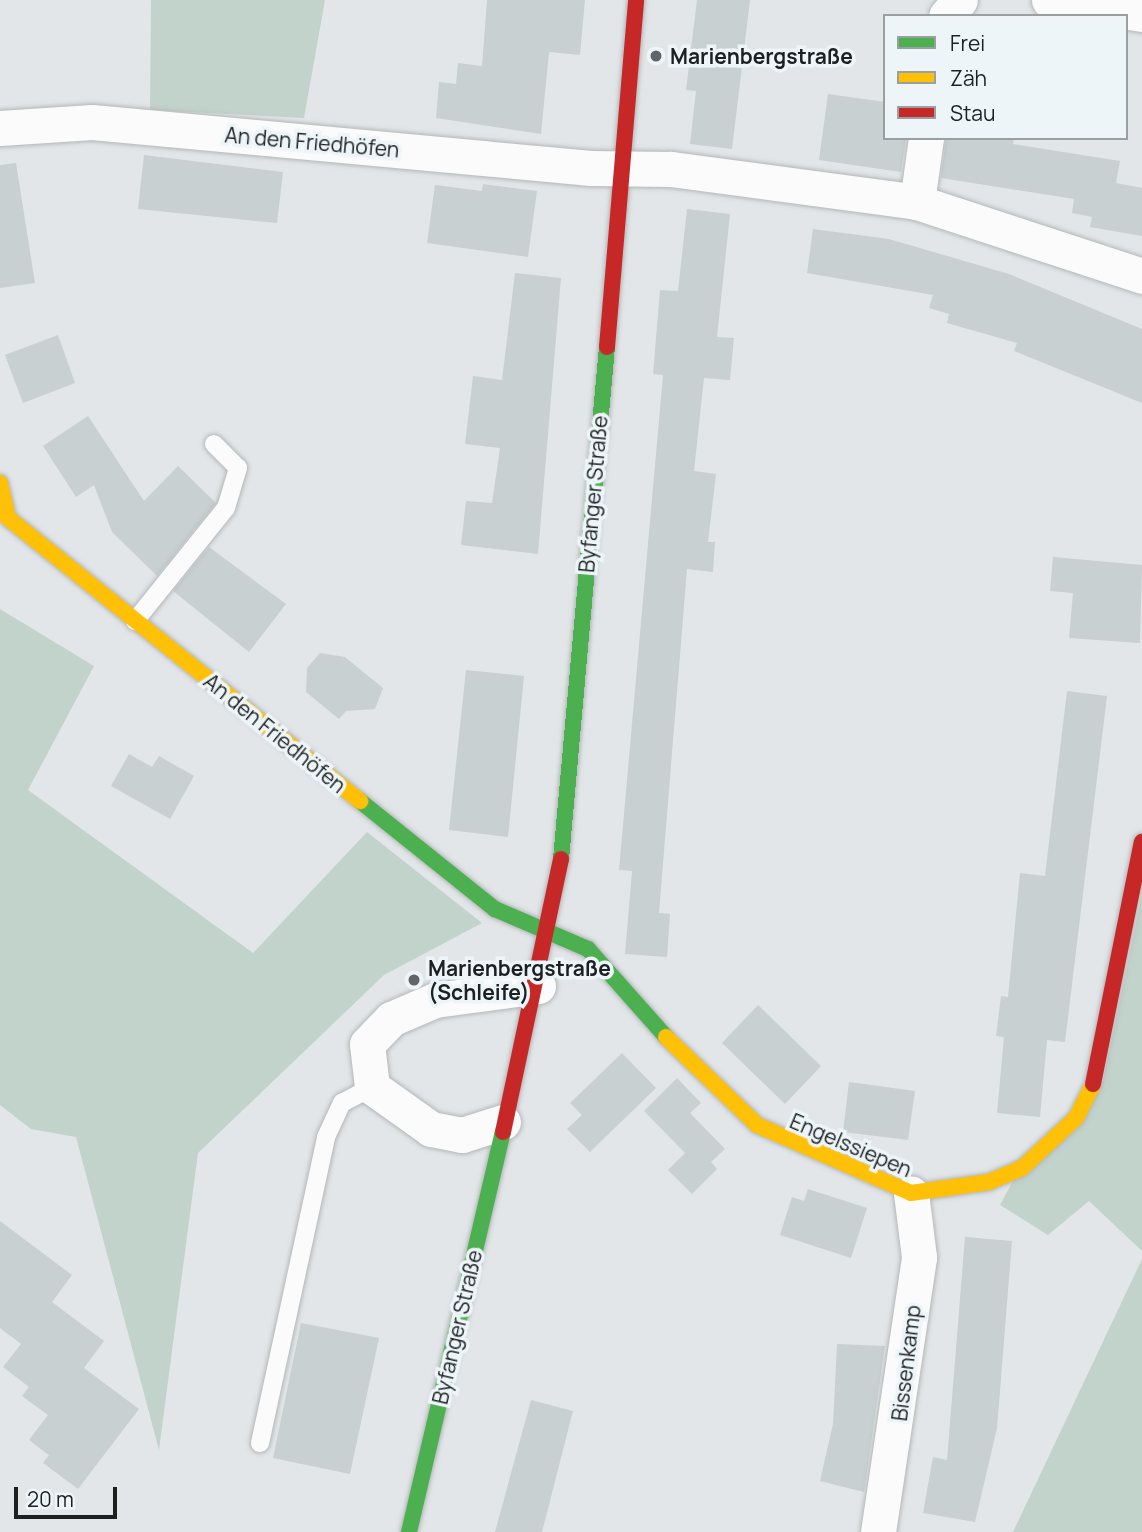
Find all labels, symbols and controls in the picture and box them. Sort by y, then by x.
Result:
legend [883,14,1128,140]
text: Frei [950,29,985,57]
place label: Marienbergstraße [670,43,853,69]
marker: Marienbergstraße [648,48,664,64]
text: Zäh [950,64,987,92]
text: Stau [950,99,996,127]
street label: An den Friedhöfen [224,122,400,162]
street label: Byfanger Straße [574,414,612,574]
street label: An den Friedhöfen [199,668,351,798]
place label: Marienbergstraße (Schleife) [428,955,611,1005]
marker: Marienbergstraße (Schleife) [406,972,422,988]
street label: Engelssiepen [786,1108,916,1182]
street label: Byfanger Straße [427,1247,487,1407]
street label: Bissenkamp [886,1304,926,1422]
scale bar [18,1472,121,1516]
text: 20 m [27,1485,74,1513]

